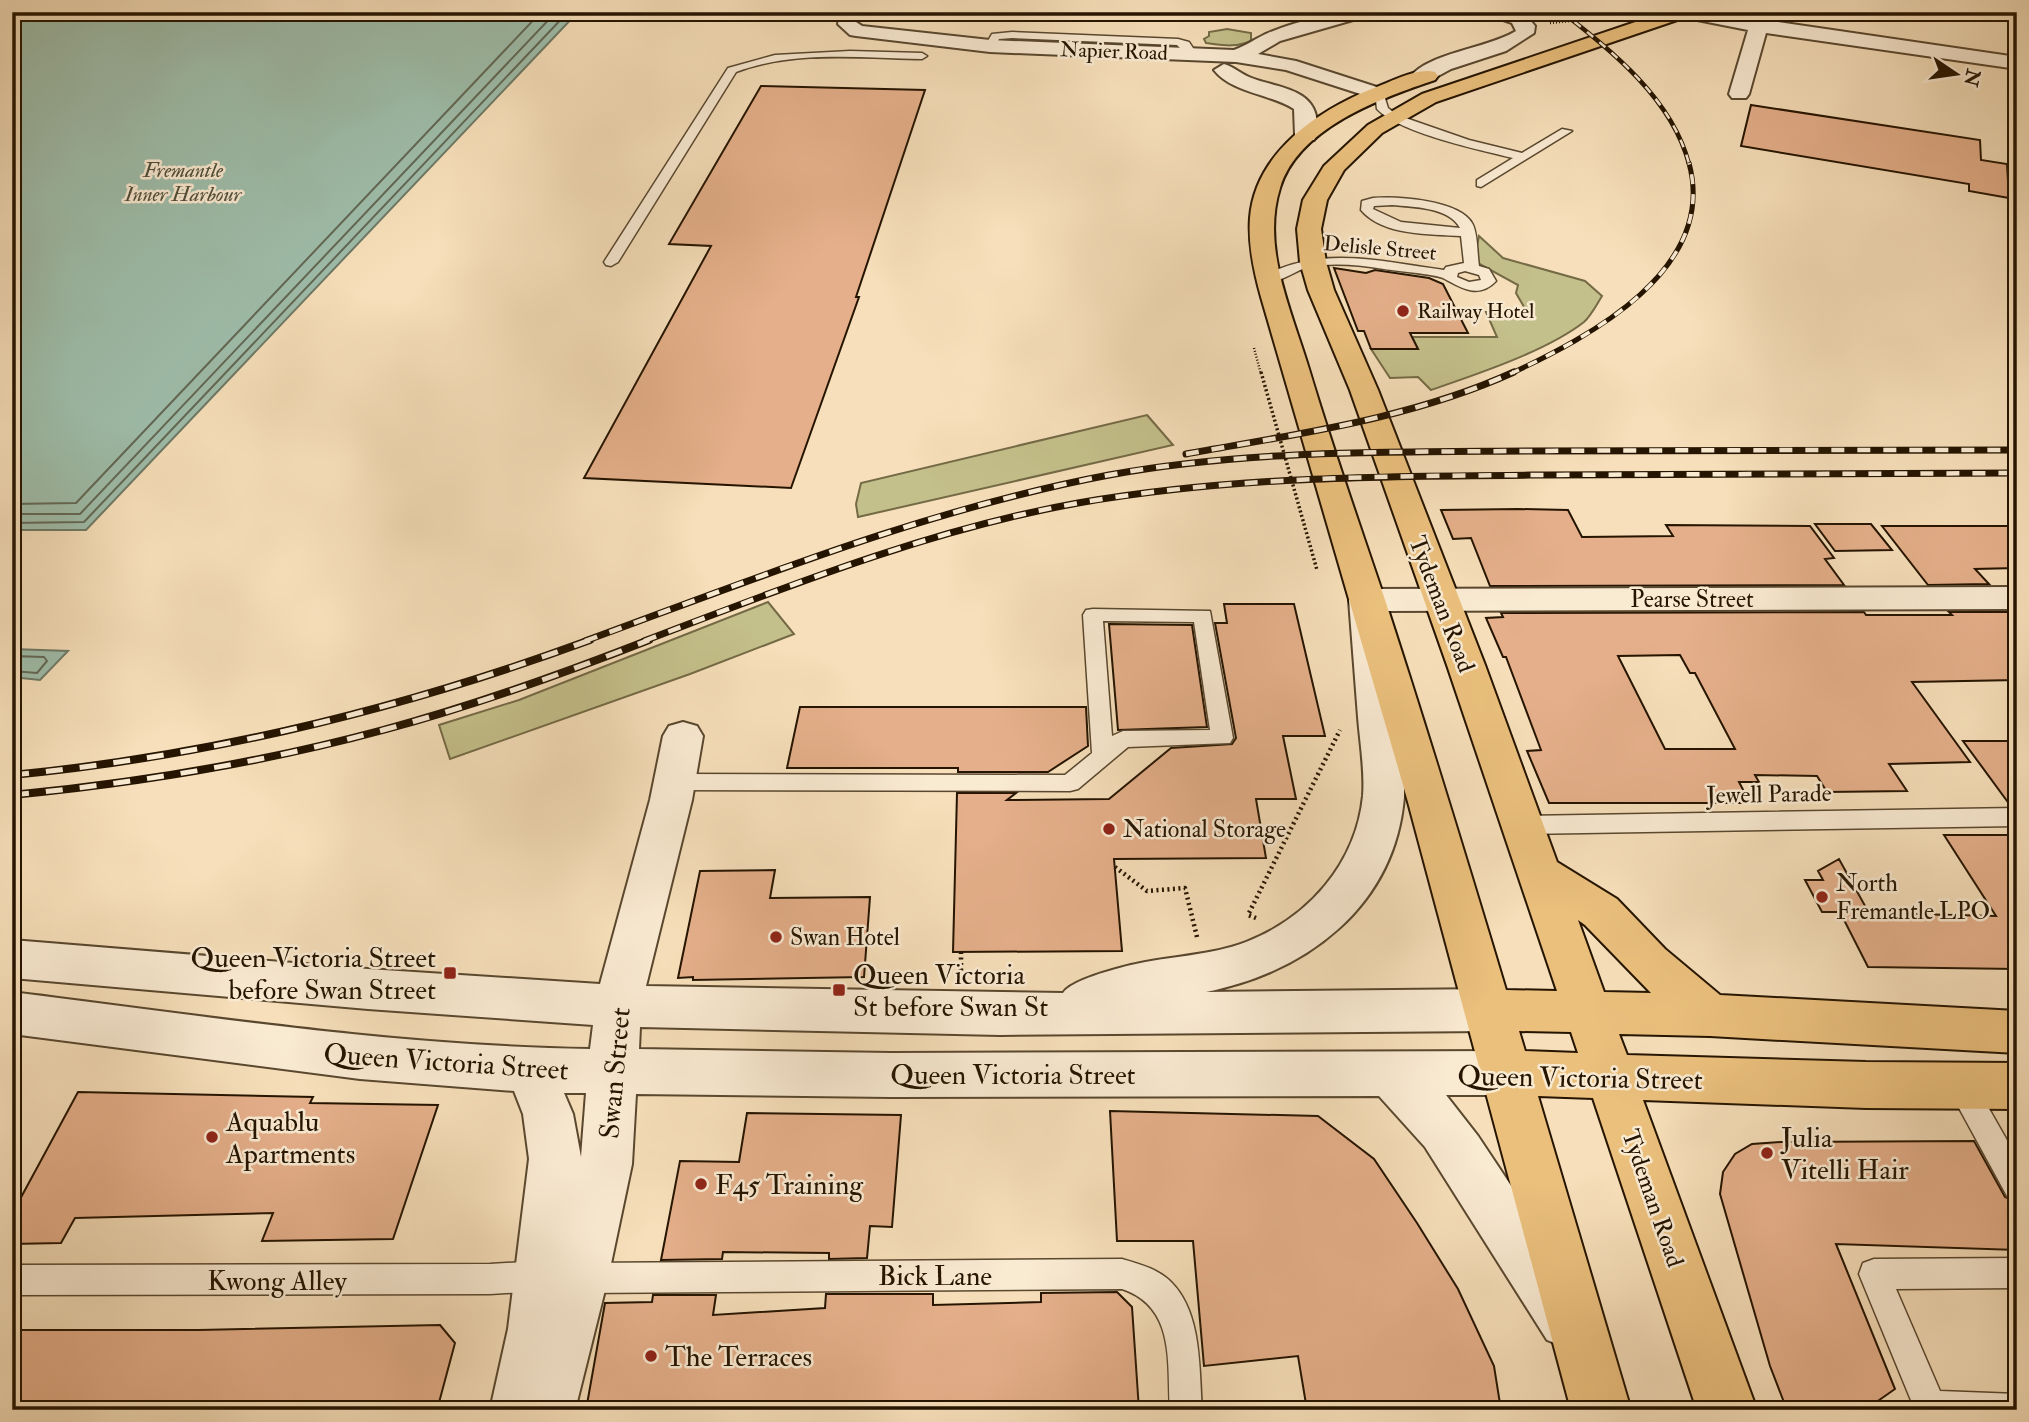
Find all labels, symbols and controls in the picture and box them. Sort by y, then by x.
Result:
street label: Napier Road [1060,36,1169,67]
north arrow [1920,38,1990,108]
text: N [1958,66,1985,90]
water label: Fremantle Inner Harbour [124,157,242,208]
street label: Delisle Street [1322,230,1438,267]
place label: Railway Hotel [1417,298,1535,325]
marker: Railway Hotel [1395,303,1411,319]
street label: Tydeman Road [1401,532,1482,677]
street label: Pearse Street [1630,584,1754,615]
street label: Jewell Parade [1705,778,1832,811]
place label: National Storage [1123,814,1286,845]
marker: National Storage [1101,821,1117,837]
place label: North Fremantle LPO [1836,868,1990,927]
marker: North Fremantle LPO [1814,889,1830,905]
place label: Swan Hotel [790,922,900,953]
marker: Swan Hotel [768,929,784,945]
place label: Queen Victoria Street before Swan Street [191,941,436,1008]
place label: Queen Victoria St before Swan St [853,958,1048,1025]
marker: Queen Victoria Street before Swan Street [442,965,458,981]
marker: Queen Victoria St before Swan St [831,982,847,998]
street label: Swan Street [592,1006,639,1140]
street label: Queen Victoria Street [322,1036,570,1089]
street label: Queen Victoria Street [890,1058,1136,1093]
street label: Queen Victoria Street [1457,1059,1703,1098]
place label: Aquablu Apartments [225,1105,355,1172]
place label: Julia Vitelli Hair [1780,1121,1909,1188]
street label: Tydeman Road [1614,1125,1691,1271]
marker: Aquablu Apartments [204,1129,220,1145]
marker: Julia Vitelli Hair [1759,1145,1775,1161]
place label: F45 Training [715,1168,864,1203]
marker: F45 Training [693,1176,709,1192]
street label: Bick Lane [878,1259,992,1294]
street label: Kwong Alley [207,1264,347,1299]
place label: The Terraces [665,1340,812,1375]
marker: The Terraces [643,1348,659,1364]

